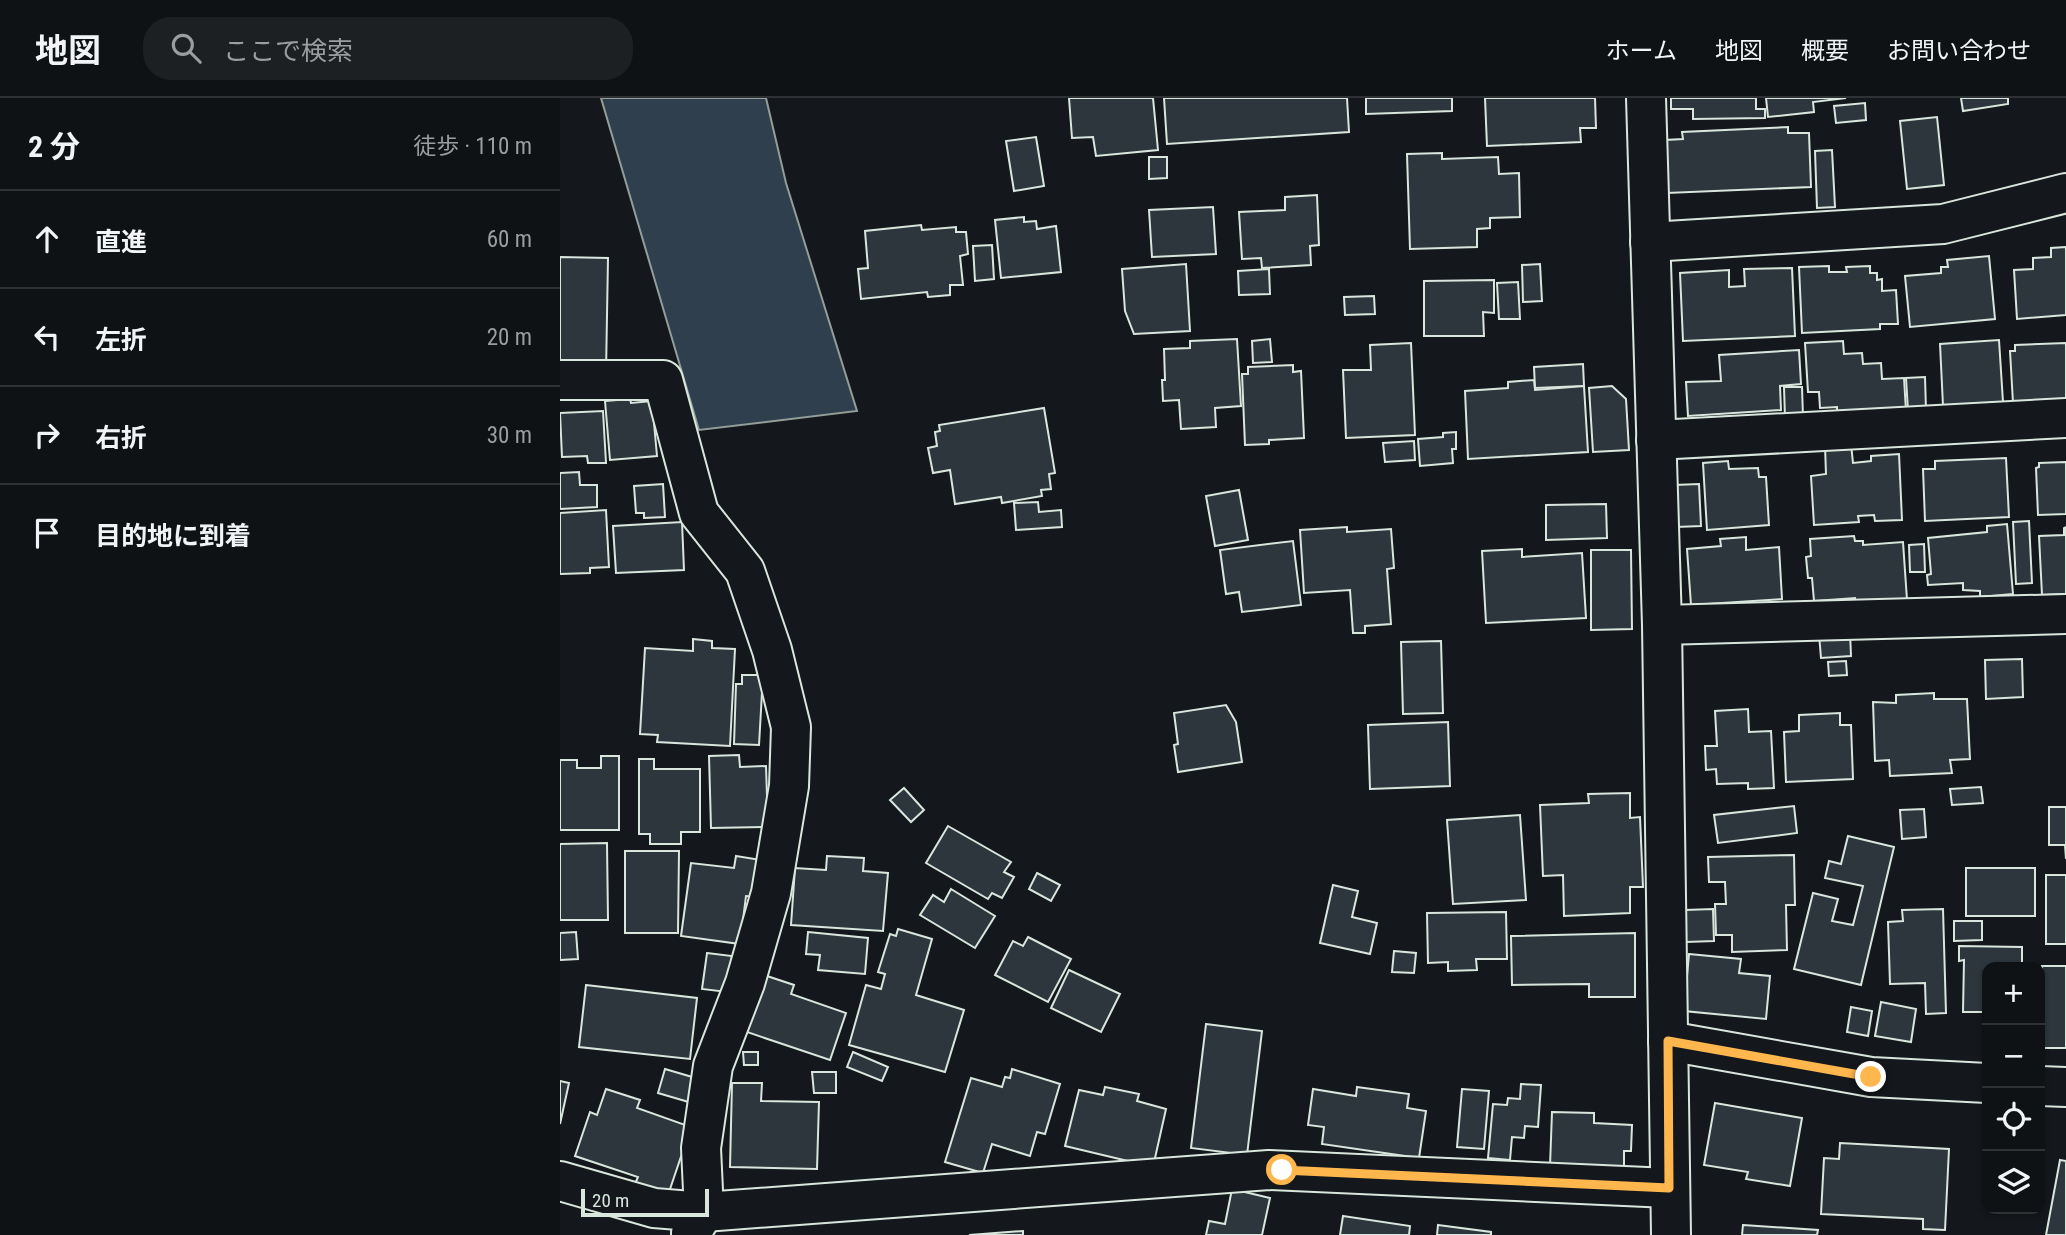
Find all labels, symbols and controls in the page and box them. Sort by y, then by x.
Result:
search box [143,17,633,80]
icon: search [167,29,205,67]
text: 地図 [35,31,101,70]
text: ここで検索 [223,36,353,66]
text: ホーム [1606,37,1677,65]
text: 地図 [1715,37,1763,65]
text: 概要 [1801,37,1849,65]
text: お問い合わせ [1887,37,2031,65]
text: 2 分 [28,129,80,164]
text: 徒歩 · 110 m [413,133,532,160]
icon: ahead [28,220,66,258]
text: 60 m [487,226,532,253]
text: 直進 [95,227,147,257]
icon: left [28,318,66,356]
text: 20 m [487,324,532,351]
text: 左折 [95,325,147,355]
icon: right [28,416,66,454]
text: 30 m [487,422,532,449]
text: 右折 [95,423,147,453]
icon: arrive [28,514,66,552]
text: 目的地に到着 [95,521,251,551]
map controls [1982,962,2045,1214]
button: + [1982,962,2045,1025]
button: − [1982,1025,2045,1088]
route end [1855,1061,1886,1092]
button: locate [1982,1088,2045,1151]
button: layers [1982,1151,2045,1214]
route start [1266,1154,1297,1185]
scale bar [581,1186,709,1218]
text: 20 m [592,1189,629,1212]

